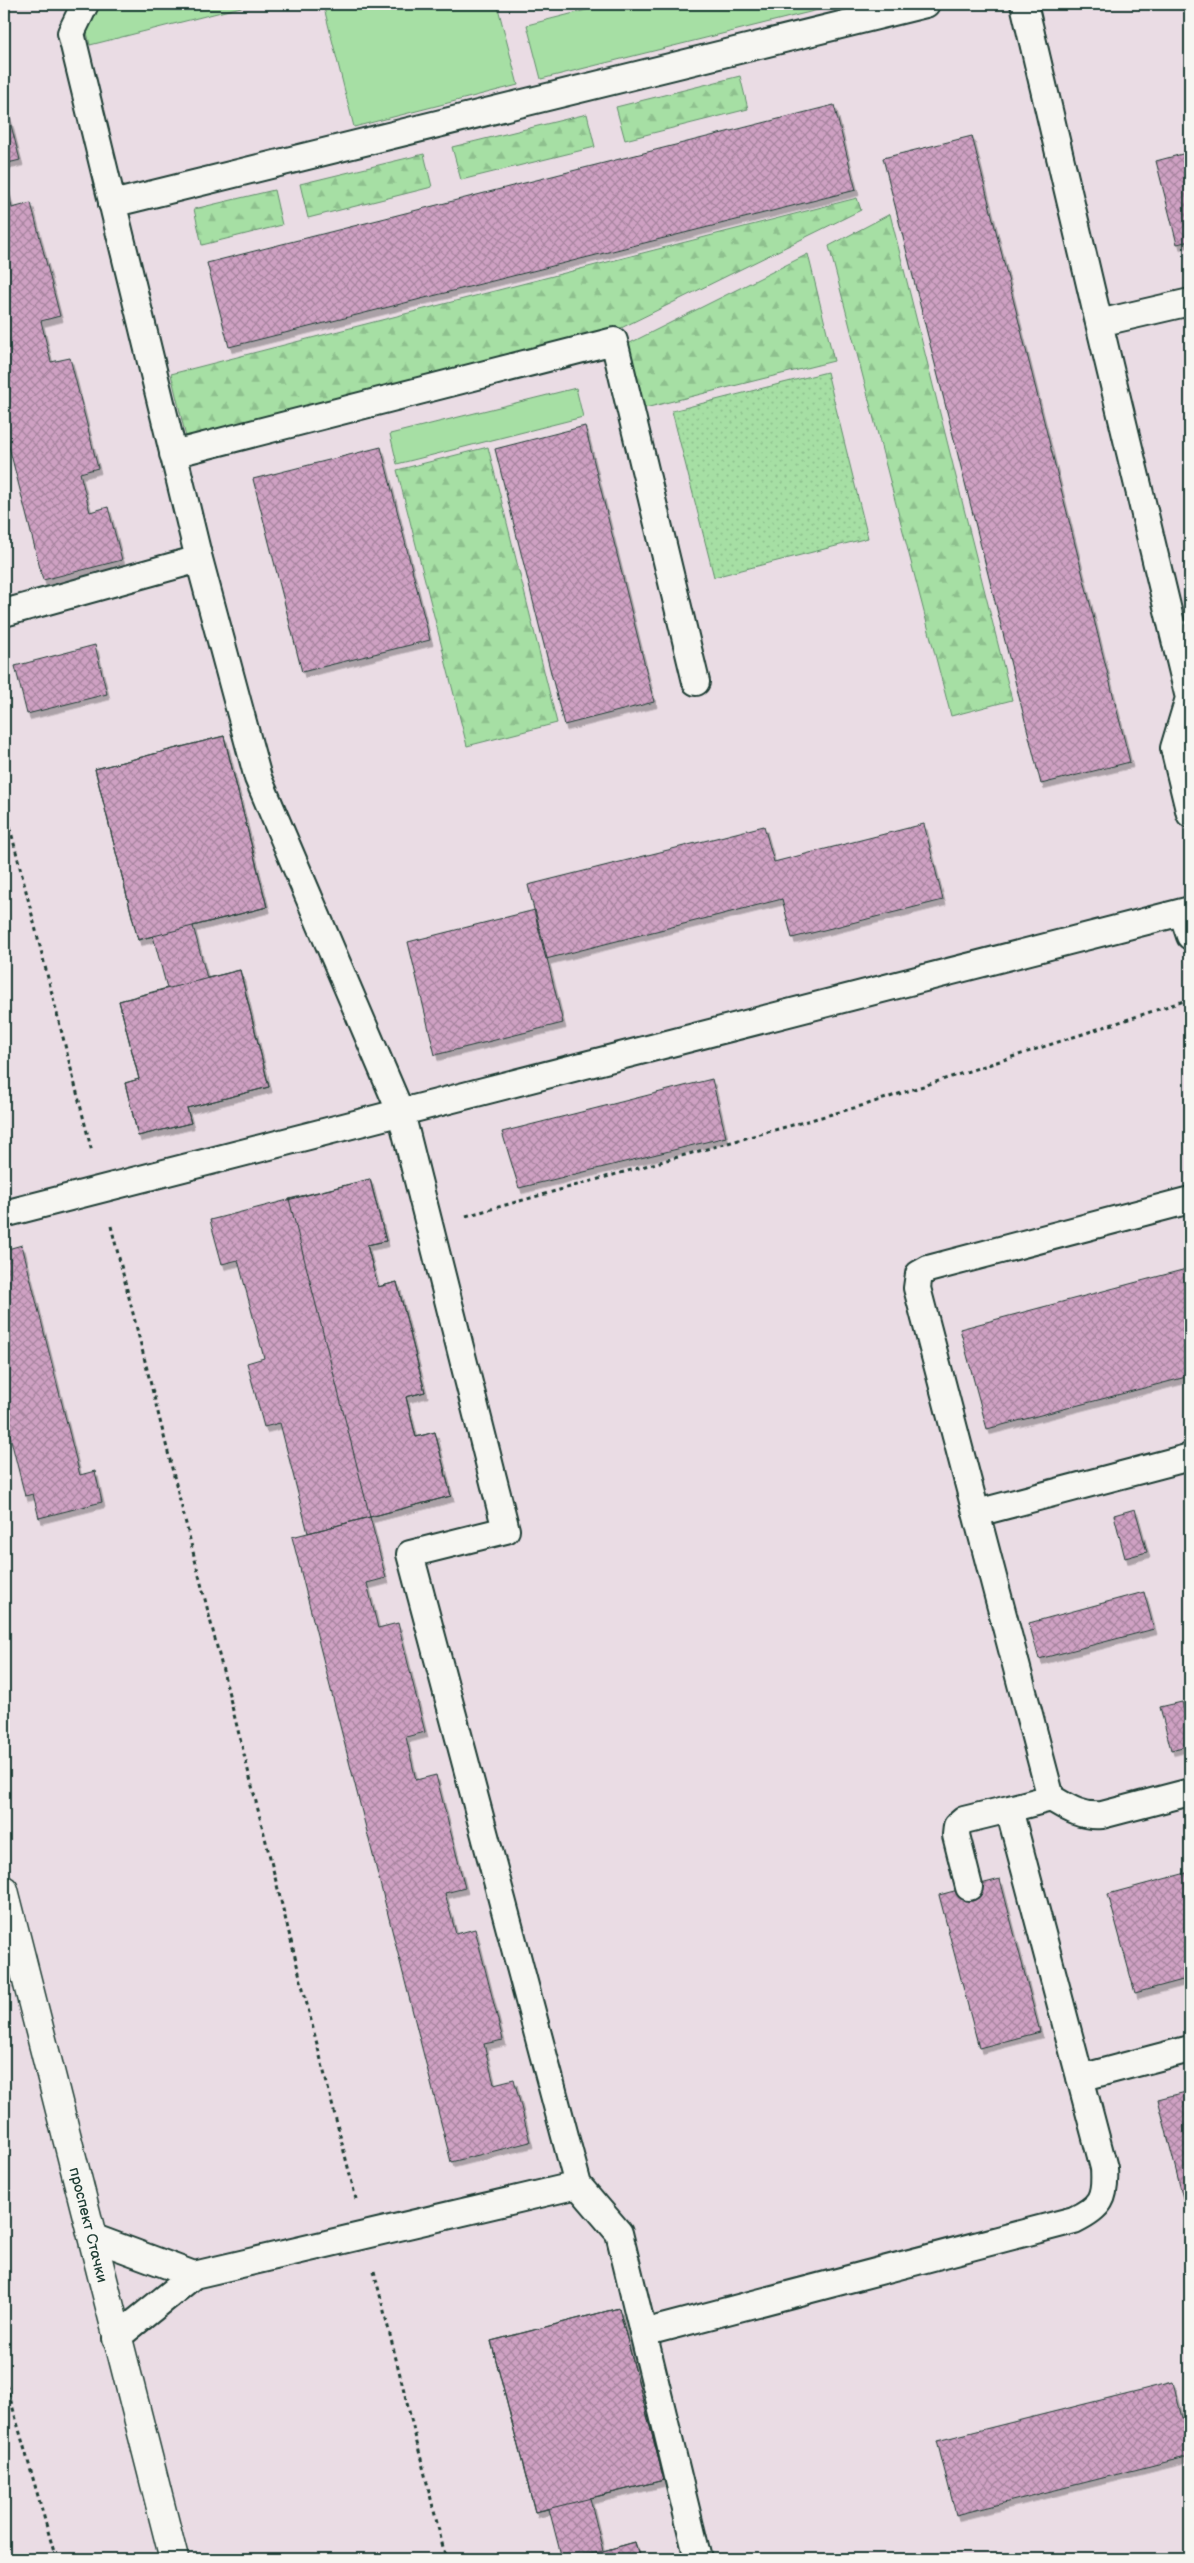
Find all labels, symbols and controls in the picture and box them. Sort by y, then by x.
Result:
street label: проспект Стачки [64,2165,112,2285]

